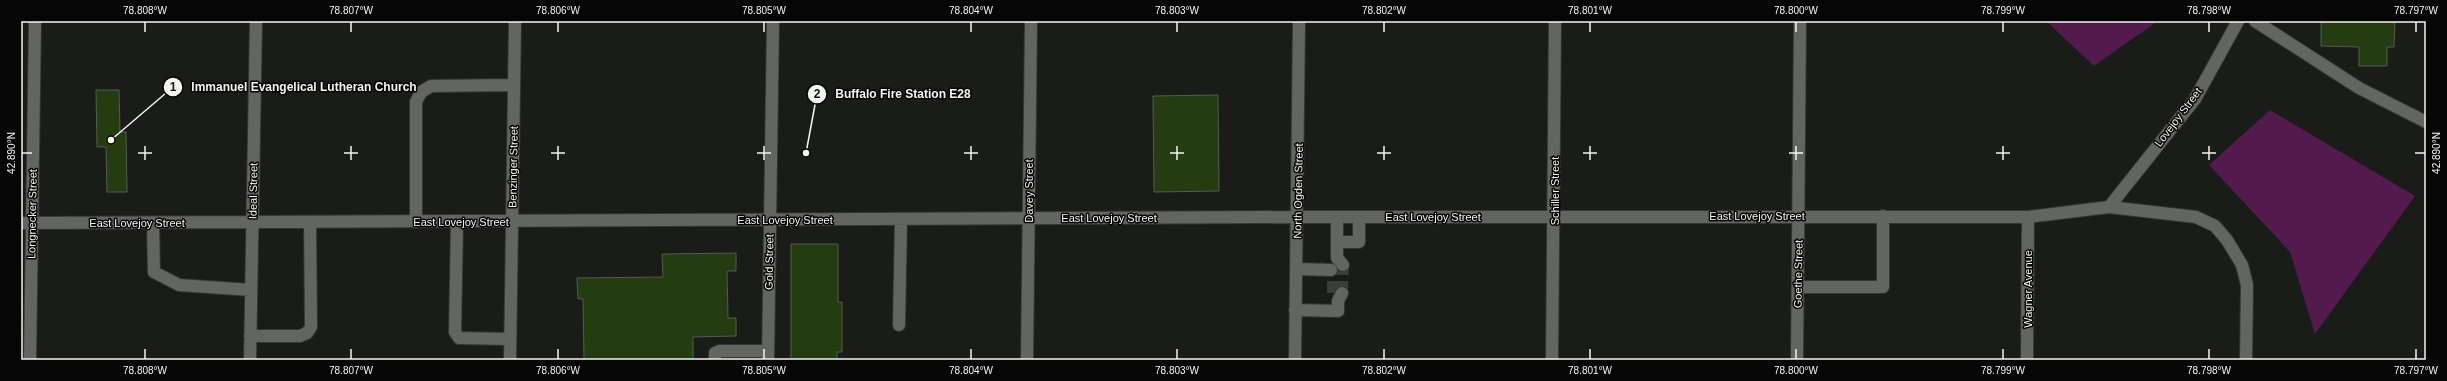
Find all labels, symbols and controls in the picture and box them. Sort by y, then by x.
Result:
text: 78.808°W [123,5,168,16]
text: 78.807°W [329,5,374,16]
text: 78.806°W [536,5,581,16]
text: 78.805°W [742,5,787,16]
text: 78.804°W [949,5,994,16]
text: 78.803°W [1155,5,1200,16]
text: 78.802°W [1362,5,1407,16]
text: 78.801°W [1568,5,1613,16]
text: 78.800°W [1774,5,1819,16]
text: 78.799°W [1981,5,2026,16]
text: 78.798°W [2187,5,2232,16]
text: 78.797°W [2394,5,2439,16]
callout: Immanuel Evangelical Lutheran Church [163,75,424,99]
text: 1 [170,80,177,94]
text: Immanuel Evangelical Lutheran Church [191,80,417,94]
callout: Buffalo Fire Station E28 [807,82,978,106]
street label: Lovejoy Street [2152,85,2204,149]
text: 2 [814,87,821,101]
text: Buffalo Fire Station E28 [835,87,971,101]
street label: Benzinger Street [506,126,520,208]
text: 42.890°N [6,132,17,174]
text: 42.890°N [2431,132,2442,174]
street label: North Ogden Street [1291,143,1305,239]
street label: Schiller Street [1549,157,1561,225]
street label: Davey Street [1023,159,1035,223]
street label: Ideal Street [247,163,259,219]
street label: Longnecker Street [25,169,39,259]
street label: East Lovejoy Street [1709,210,1805,222]
street label: East Lovejoy Street [1385,211,1481,223]
street label: East Lovejoy Street [1061,212,1157,224]
street label: East Lovejoy Street [737,214,833,226]
street label: East Lovejoy Street [413,216,509,228]
street label: East Lovejoy Street [89,217,185,229]
street label: Gold Street [763,234,775,290]
street label: Goethe Street [1791,240,1805,308]
street label: Wagner Avenue [2022,250,2034,328]
text: 78.808°W [123,365,168,376]
text: 78.807°W [329,365,374,376]
text: 78.806°W [536,365,581,376]
text: 78.805°W [742,365,787,376]
text: 78.804°W [949,365,994,376]
text: 78.803°W [1155,365,1200,376]
text: 78.802°W [1362,365,1407,376]
text: 78.801°W [1568,365,1613,376]
text: 78.800°W [1774,365,1819,376]
text: 78.799°W [1981,365,2026,376]
text: 78.798°W [2187,365,2232,376]
text: 78.797°W [2394,365,2439,376]

